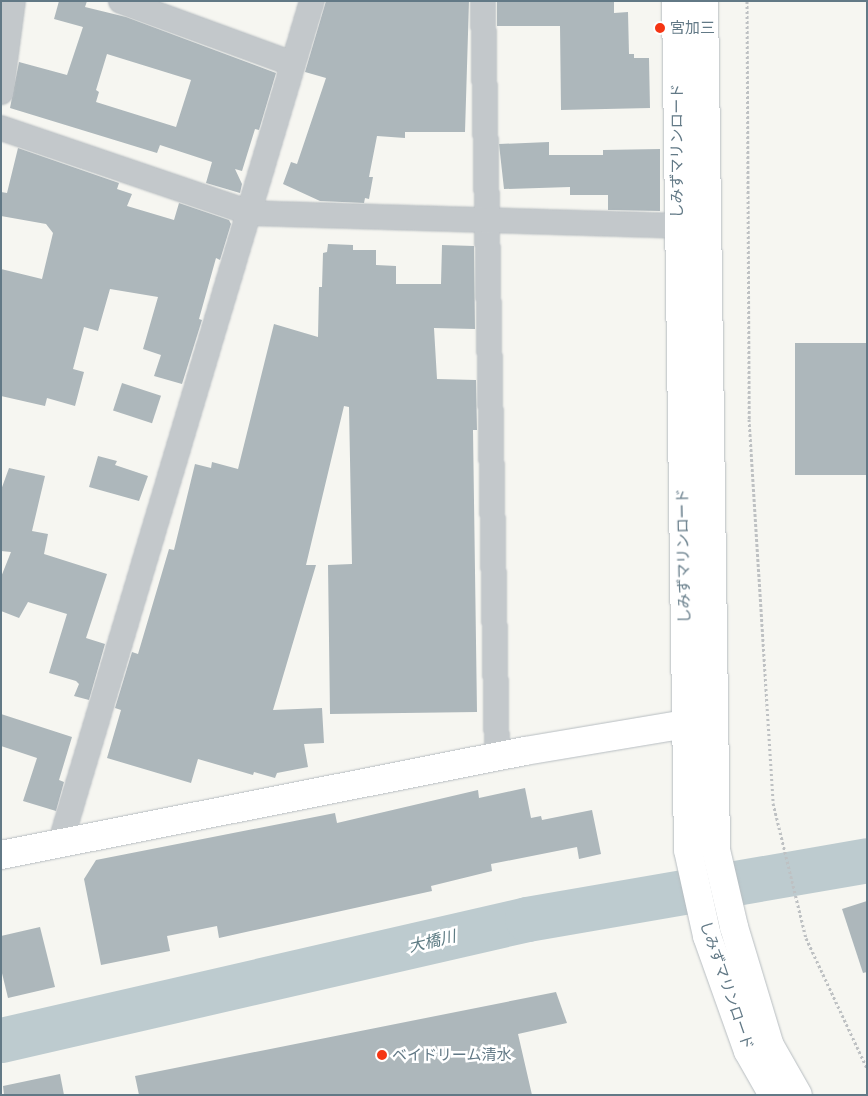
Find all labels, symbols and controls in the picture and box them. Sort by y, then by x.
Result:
place label: 宮加三 [670,19,715,37]
marker: 宮加三 [654,22,666,34]
street label: しみずマリンロード [668,84,686,218]
street label: しみずマリンロード [673,488,693,624]
street label: しみずマリンロード [697,918,757,1052]
water label: 大橋川 [406,926,458,956]
place label: ベイドリーム清水 [392,1046,512,1064]
marker: ベイドリーム清水 [376,1049,388,1061]

